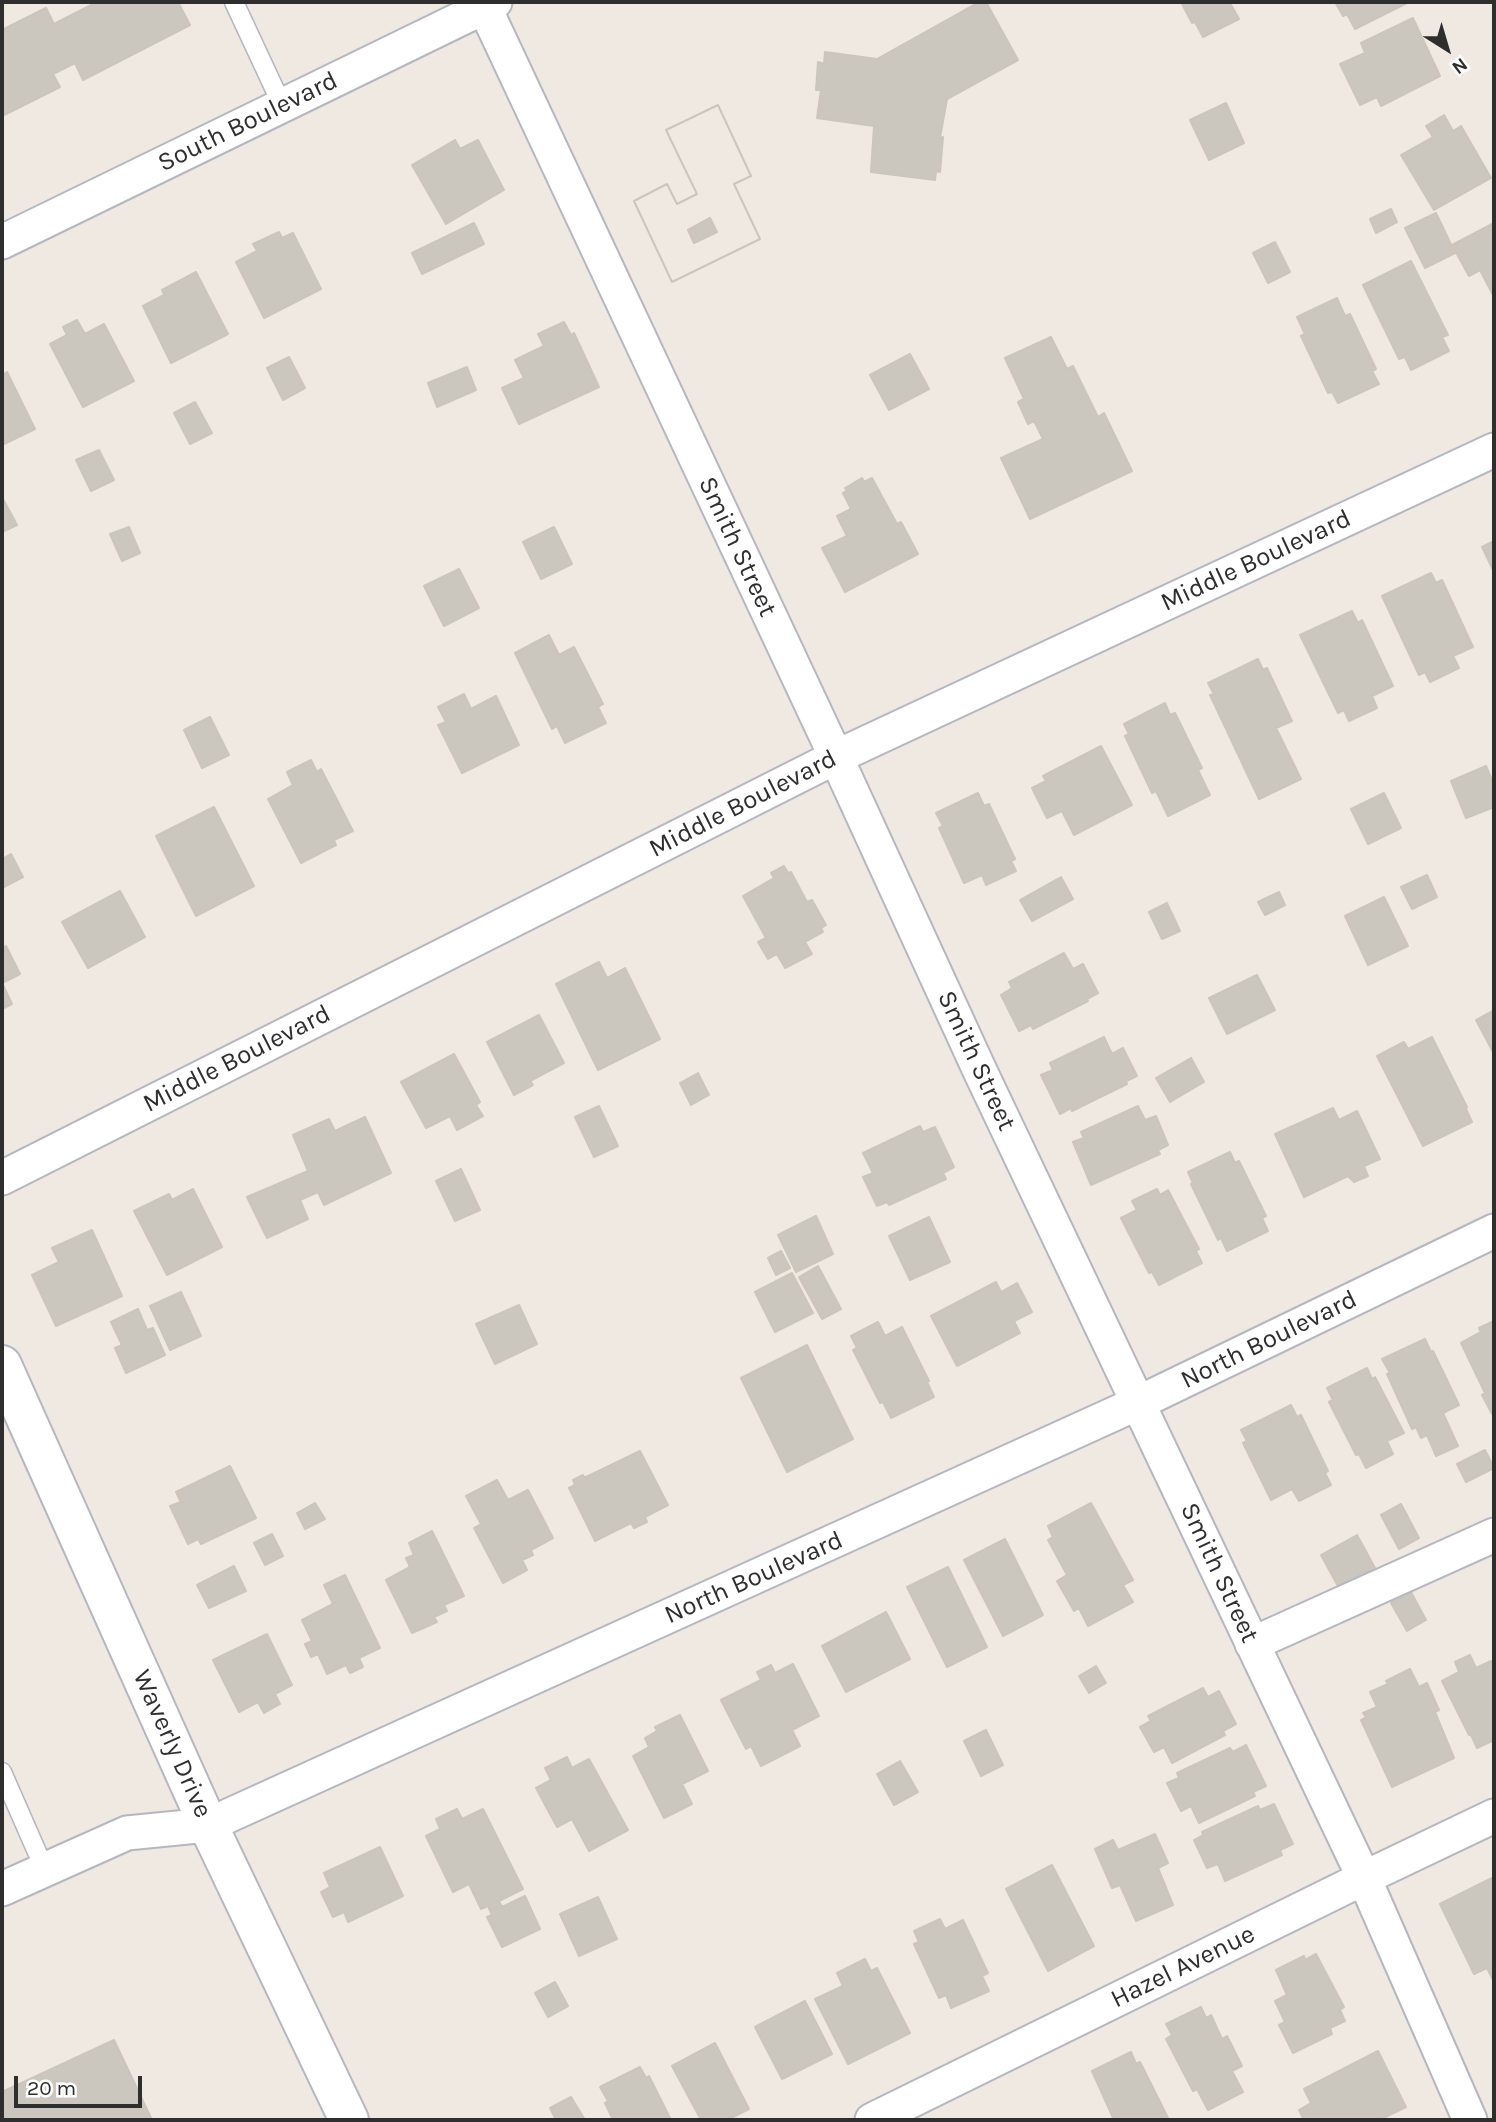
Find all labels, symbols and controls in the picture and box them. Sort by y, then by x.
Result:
north arrow [1412,14,1482,84]
text: N [1448,53,1472,79]
street label: South Boulevard [153,65,343,179]
street label: Smith Street [691,472,783,622]
street label: Middle Boulevard [1156,503,1356,619]
street label: Middle Boulevard [644,743,842,865]
street label: Smith Street [930,986,1022,1136]
street label: Middle Boulevard [138,998,336,1120]
street label: North Boulevard [1176,1284,1362,1396]
street label: Smith Street [1173,1498,1265,1648]
street label: North Boulevard [660,1525,848,1631]
street label: Waverly Drive [125,1665,219,1823]
street label: Hazel Avenue [1106,1919,1260,2015]
scale bar [18,2062,145,2106]
text: 20 m [27,2076,76,2100]

